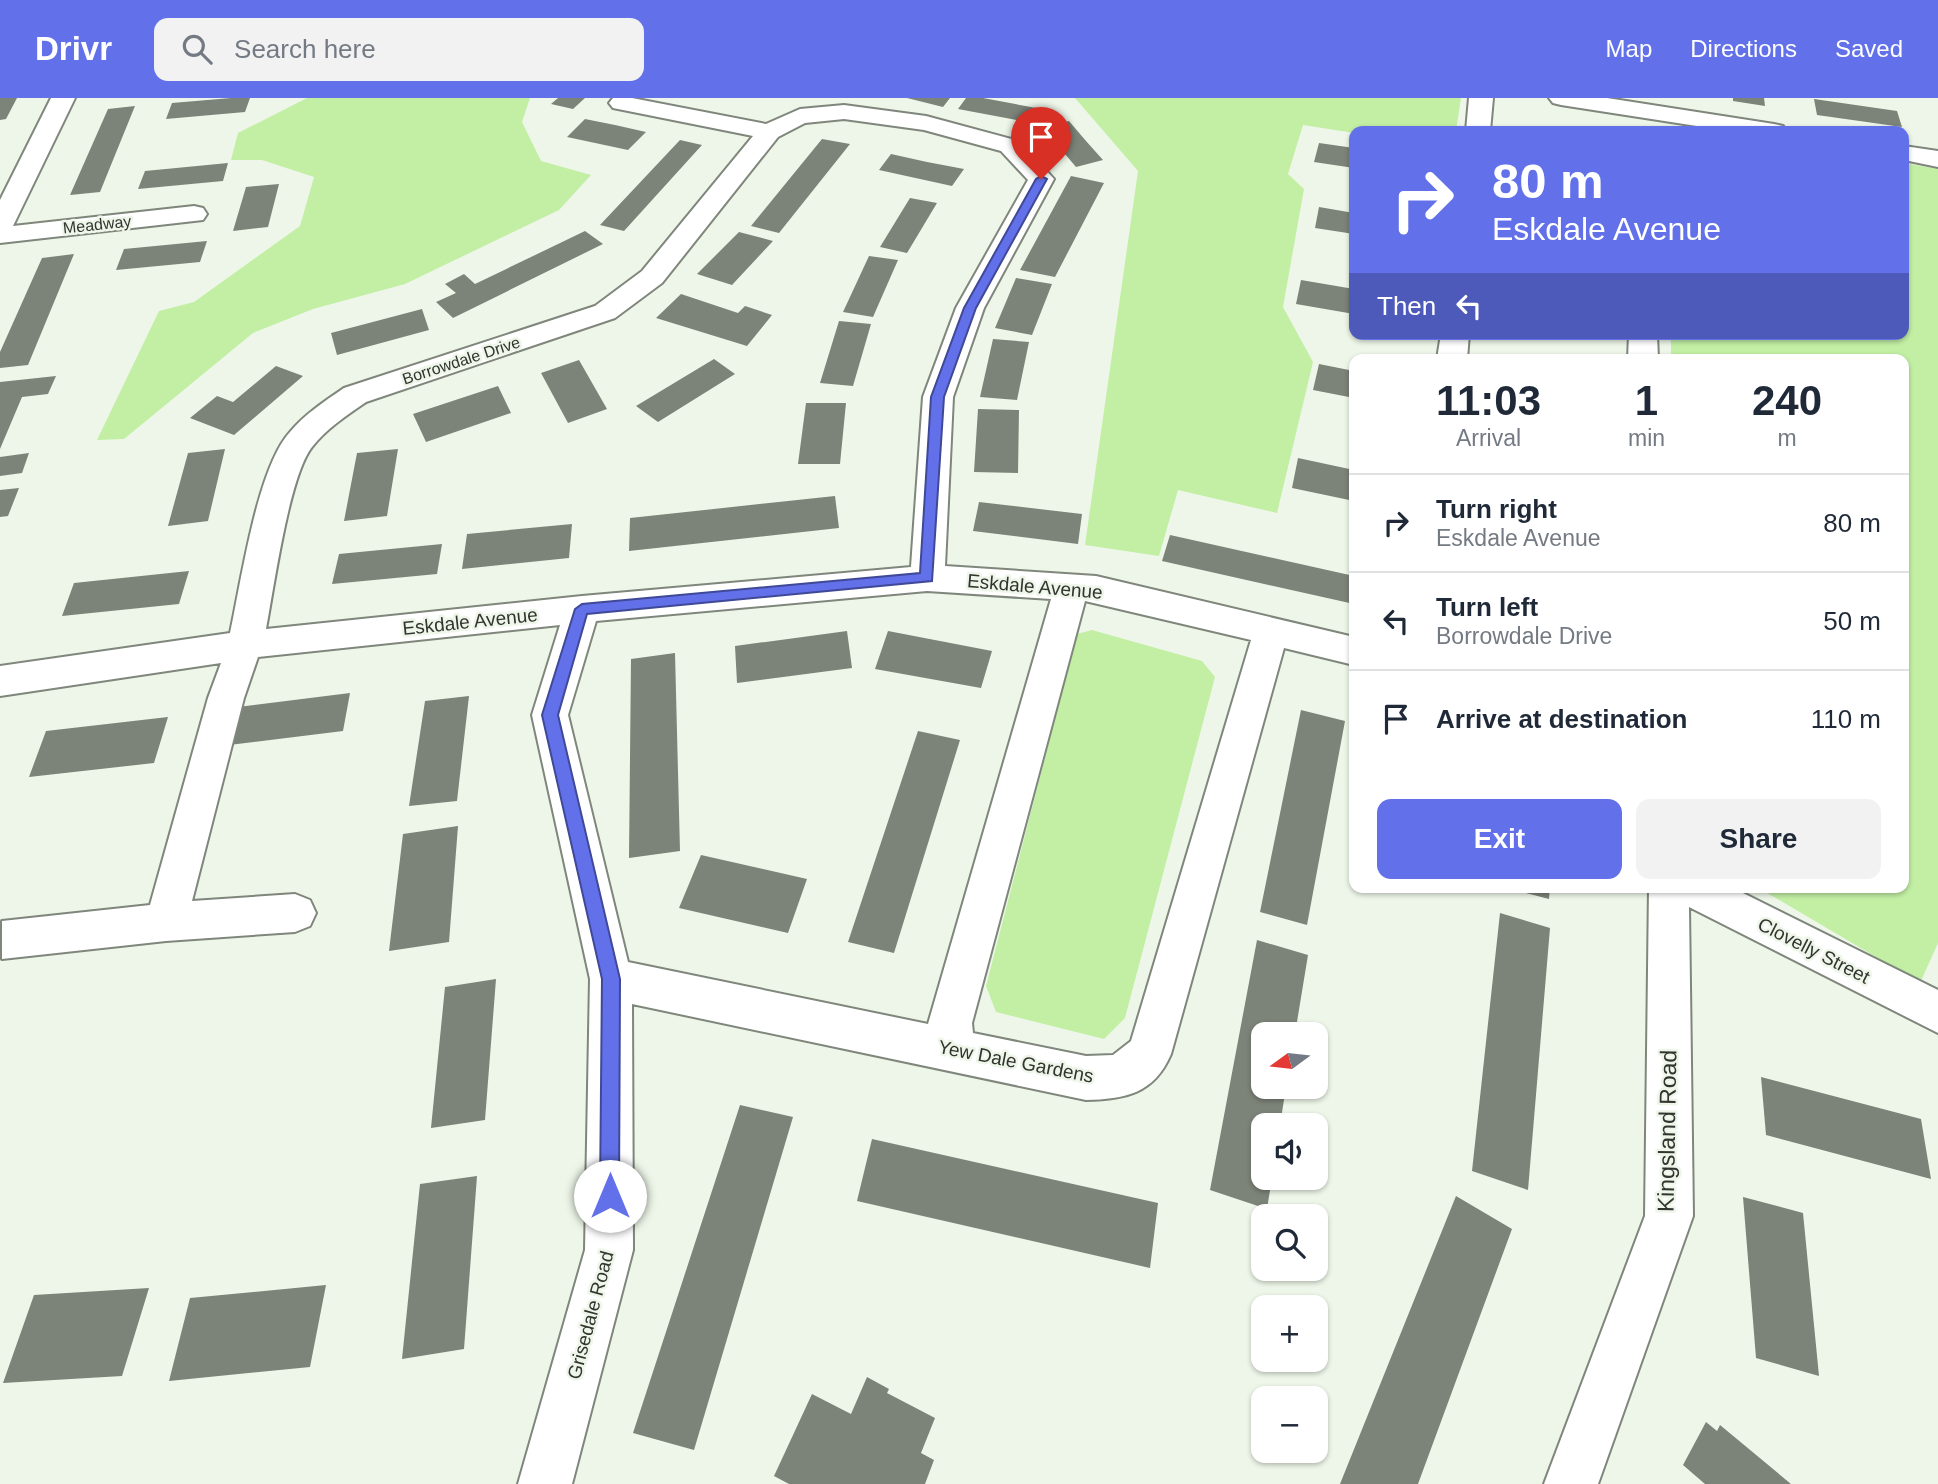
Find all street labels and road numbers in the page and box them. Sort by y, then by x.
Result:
street label: Meadway [62,212,132,237]
street label: Borrowdale Drive [400,333,522,388]
street label: Eskdale Avenue [966,570,1104,603]
street label: Eskdale Avenue [401,604,539,639]
street label: Clovelly Street [1754,913,1874,988]
street label: Yew Dale Gardens [936,1036,1095,1087]
street label: Kingsland Road [1653,1050,1681,1212]
street label: Grisedale Road [563,1249,618,1382]

